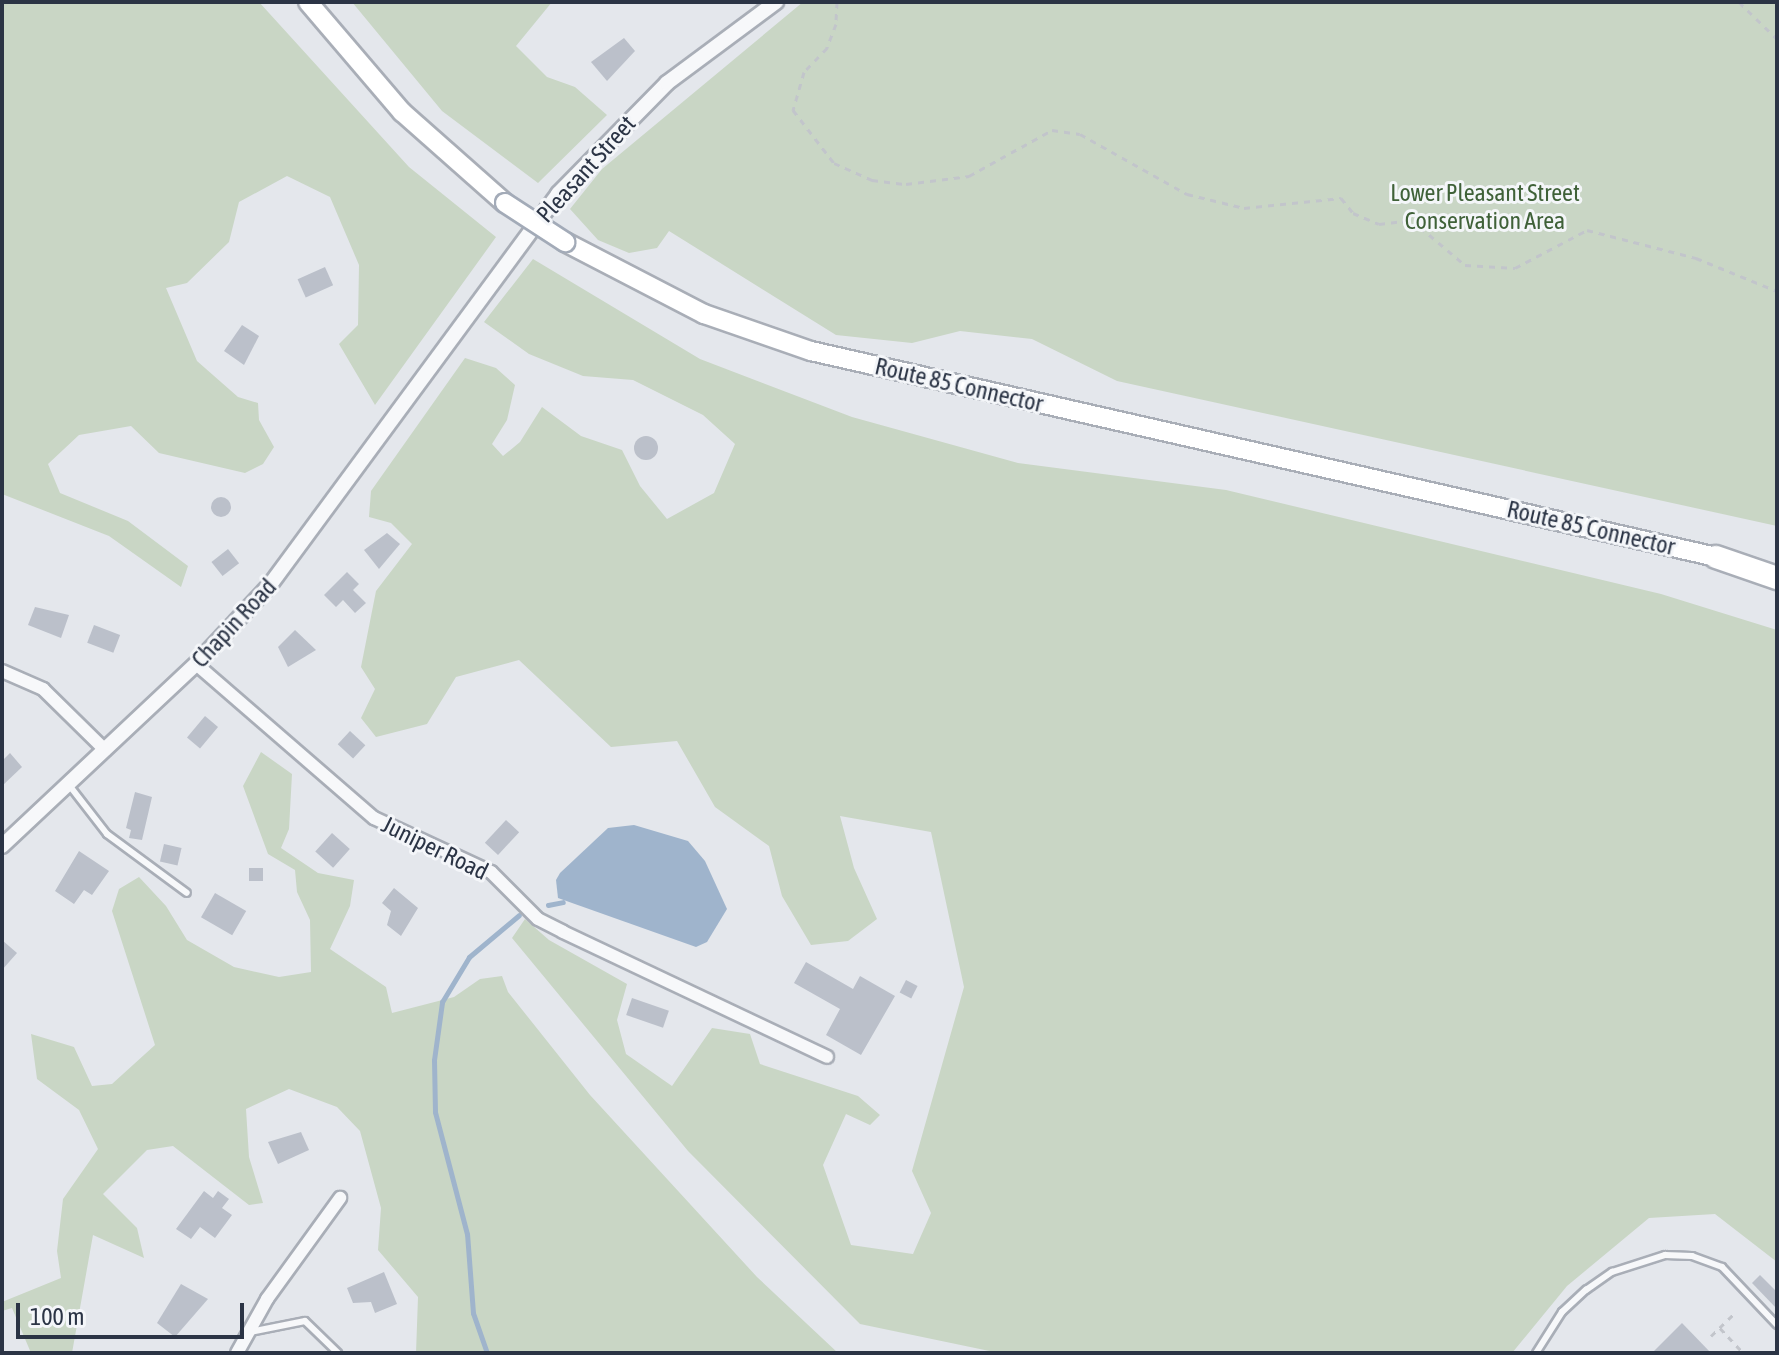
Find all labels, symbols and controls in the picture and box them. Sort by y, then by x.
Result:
street label: Pleasant Street [530,110,642,228]
park label: Lower Pleasant Street Conservation Area [1390,179,1580,235]
street label: Route 85 Connector [872,352,1046,418]
street label: Route 85 Connector [1504,495,1678,561]
street label: Chapin Road [186,573,282,673]
street label: Juniper Road [377,810,493,886]
scale bar [20,1287,248,1337]
text: 100 m [30,1303,84,1330]

